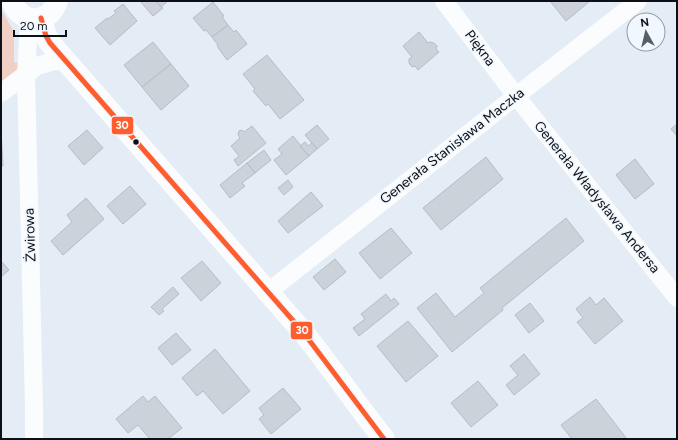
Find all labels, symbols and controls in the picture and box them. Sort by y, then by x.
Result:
scale bar [14,12,66,38]
north arrow [626,12,666,52]
text: N [640,16,650,30]
text: 20 m [20,19,48,33]
street label: Piękna [461,27,499,69]
street label: Generała Stanisława Maczka [376,84,528,208]
line badge: 30 [111,116,134,135]
street label: Generała Władysława Andersa [530,118,664,276]
text: 30 [115,119,129,132]
unlabelled marker [131,137,141,147]
street label: Żwirowa [21,208,39,262]
line badge: 30 [290,321,313,340]
text: 30 [295,324,309,337]

